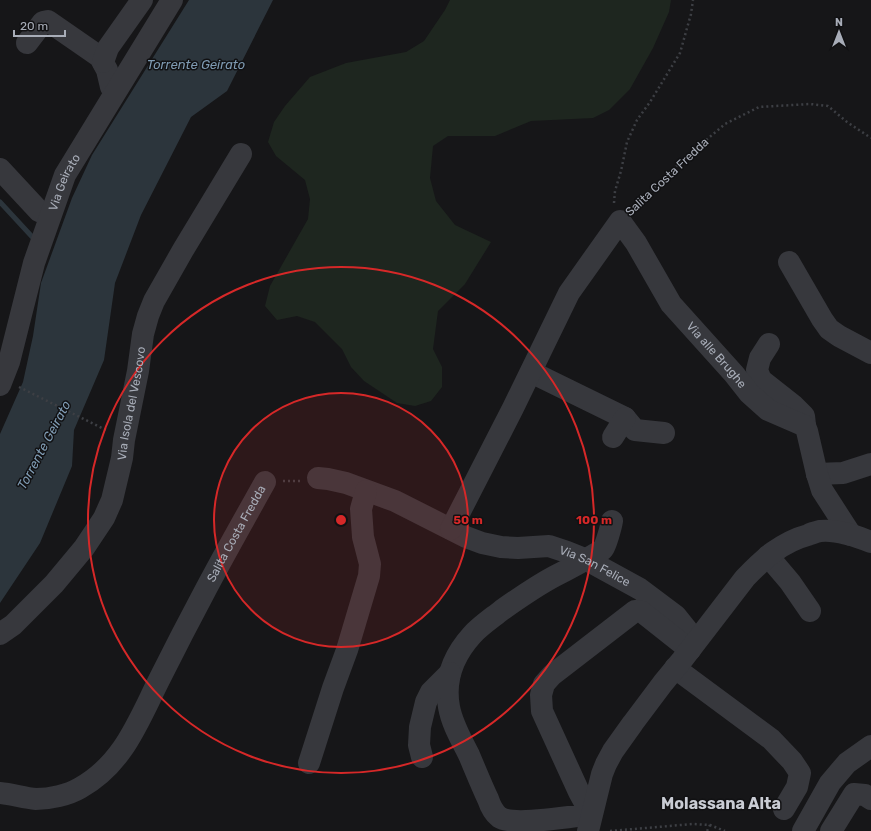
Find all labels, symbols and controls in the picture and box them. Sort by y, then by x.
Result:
scale bar [14,12,65,38]
north arrow [819,12,859,52]
text: N [835,16,843,29]
text: 20 m [20,19,48,33]
water label: Torrente Geirato [147,57,245,72]
street label: Salita Costa Fredda [623,135,711,219]
street label: Via Geirato [46,151,83,213]
street label: Via alle Brughe [684,319,750,391]
street label: Via Isola del Vescovo [115,346,148,461]
water label: Torrente Geirato [14,398,74,492]
street label: Salita Costa Fredda [204,483,269,584]
centre of rings [334,513,348,527]
text: 50 m [453,513,483,527]
text: 100 m [576,513,612,527]
street label: Via San Felice [558,543,633,589]
district label: Molassana Alta [661,794,781,813]

